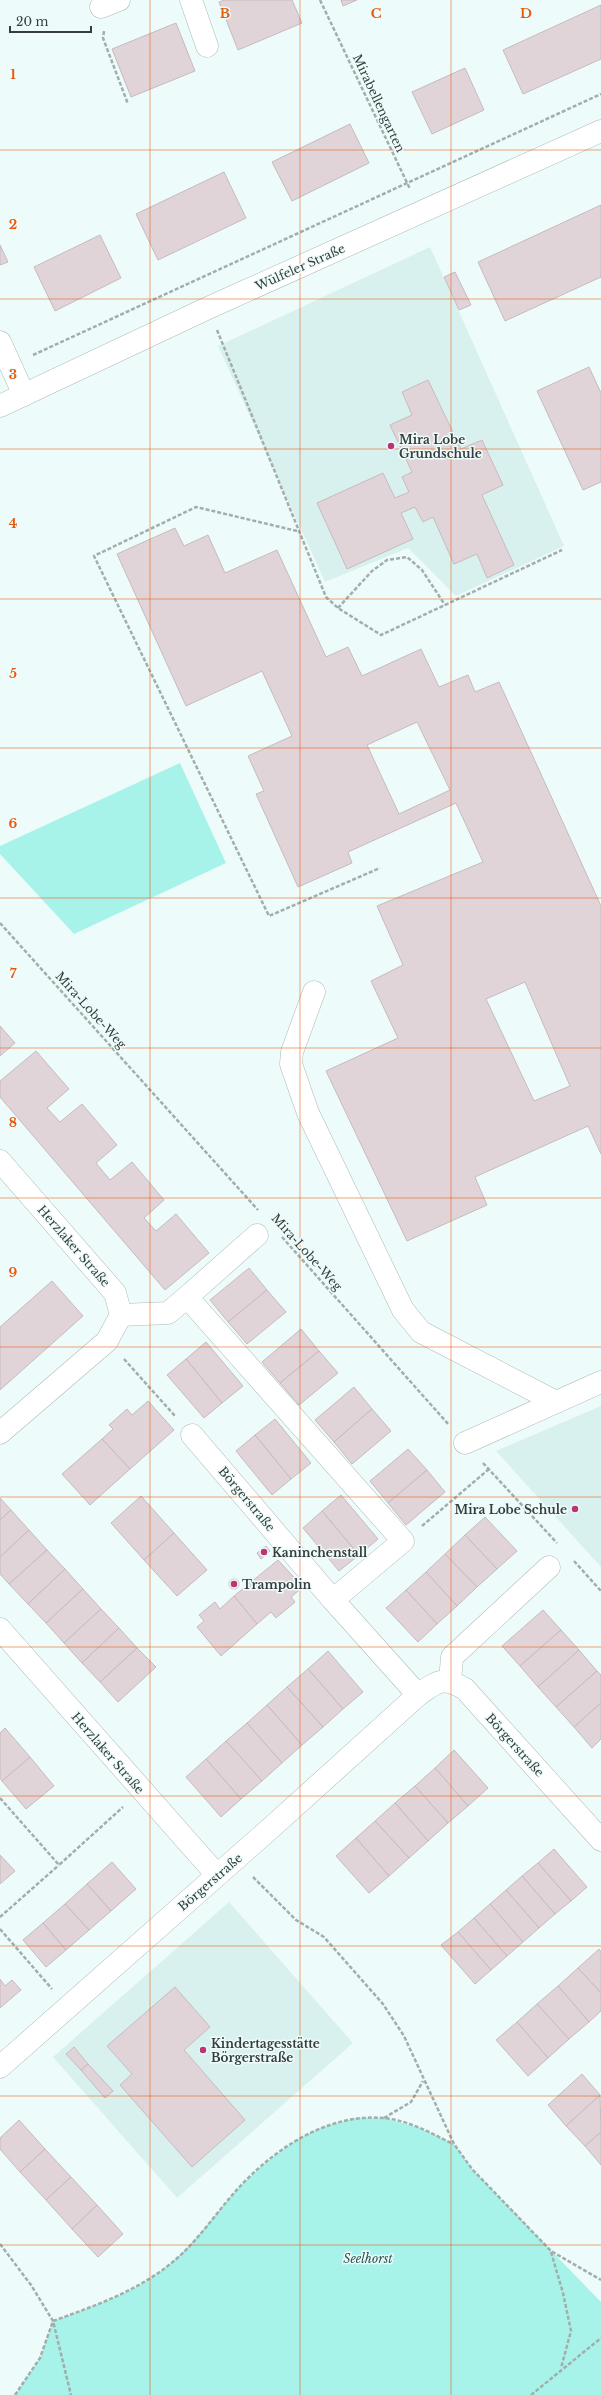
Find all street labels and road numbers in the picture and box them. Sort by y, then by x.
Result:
street label: Mirabellengarten [350,52,408,154]
street label: Wülfeler Straße [252,240,347,294]
street label: Mira-Lobe-Weg [52,968,130,1052]
street label: Herzlaker Straße [35,1202,114,1290]
street label: Mira-Lobe-Weg [268,1210,346,1294]
street label: Börgerstraße [216,1464,279,1535]
street label: Herzlaker Straße [69,1709,148,1797]
street label: Börgerstraße [483,1710,547,1780]
street label: Börgerstraße [175,1850,245,1914]

